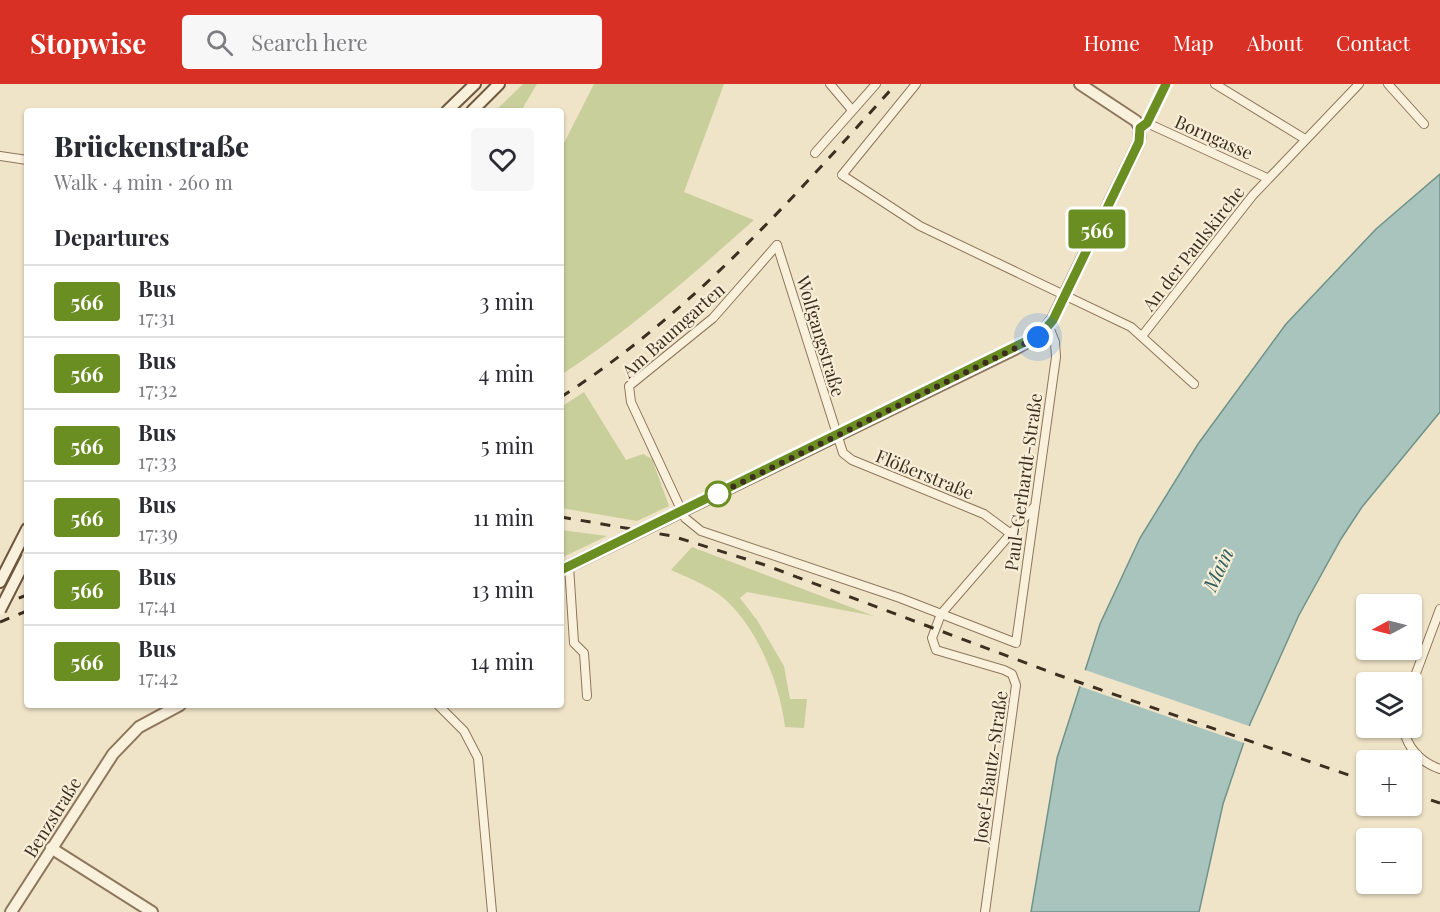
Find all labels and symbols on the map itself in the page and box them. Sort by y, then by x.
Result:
street label: Borngasse [1171,109,1257,165]
street label: An der Paulskirche [1136,181,1249,316]
line badge: 566 [1062,210,1132,248]
street label: Wolfgangstraße [791,272,851,399]
street label: Am Baumgarten [616,277,730,383]
your location [1023,322,1053,352]
street label: Paul-Gerhardt-Straße [999,392,1047,572]
street label: Flößerstraße [872,443,978,505]
unlabelled marker [705,481,731,507]
water label: Main [1195,543,1239,596]
north arrow [1356,594,1422,660]
street label: Josef-Bautz-Straße [967,689,1013,846]
street label: Benzstraße [18,772,86,862]

